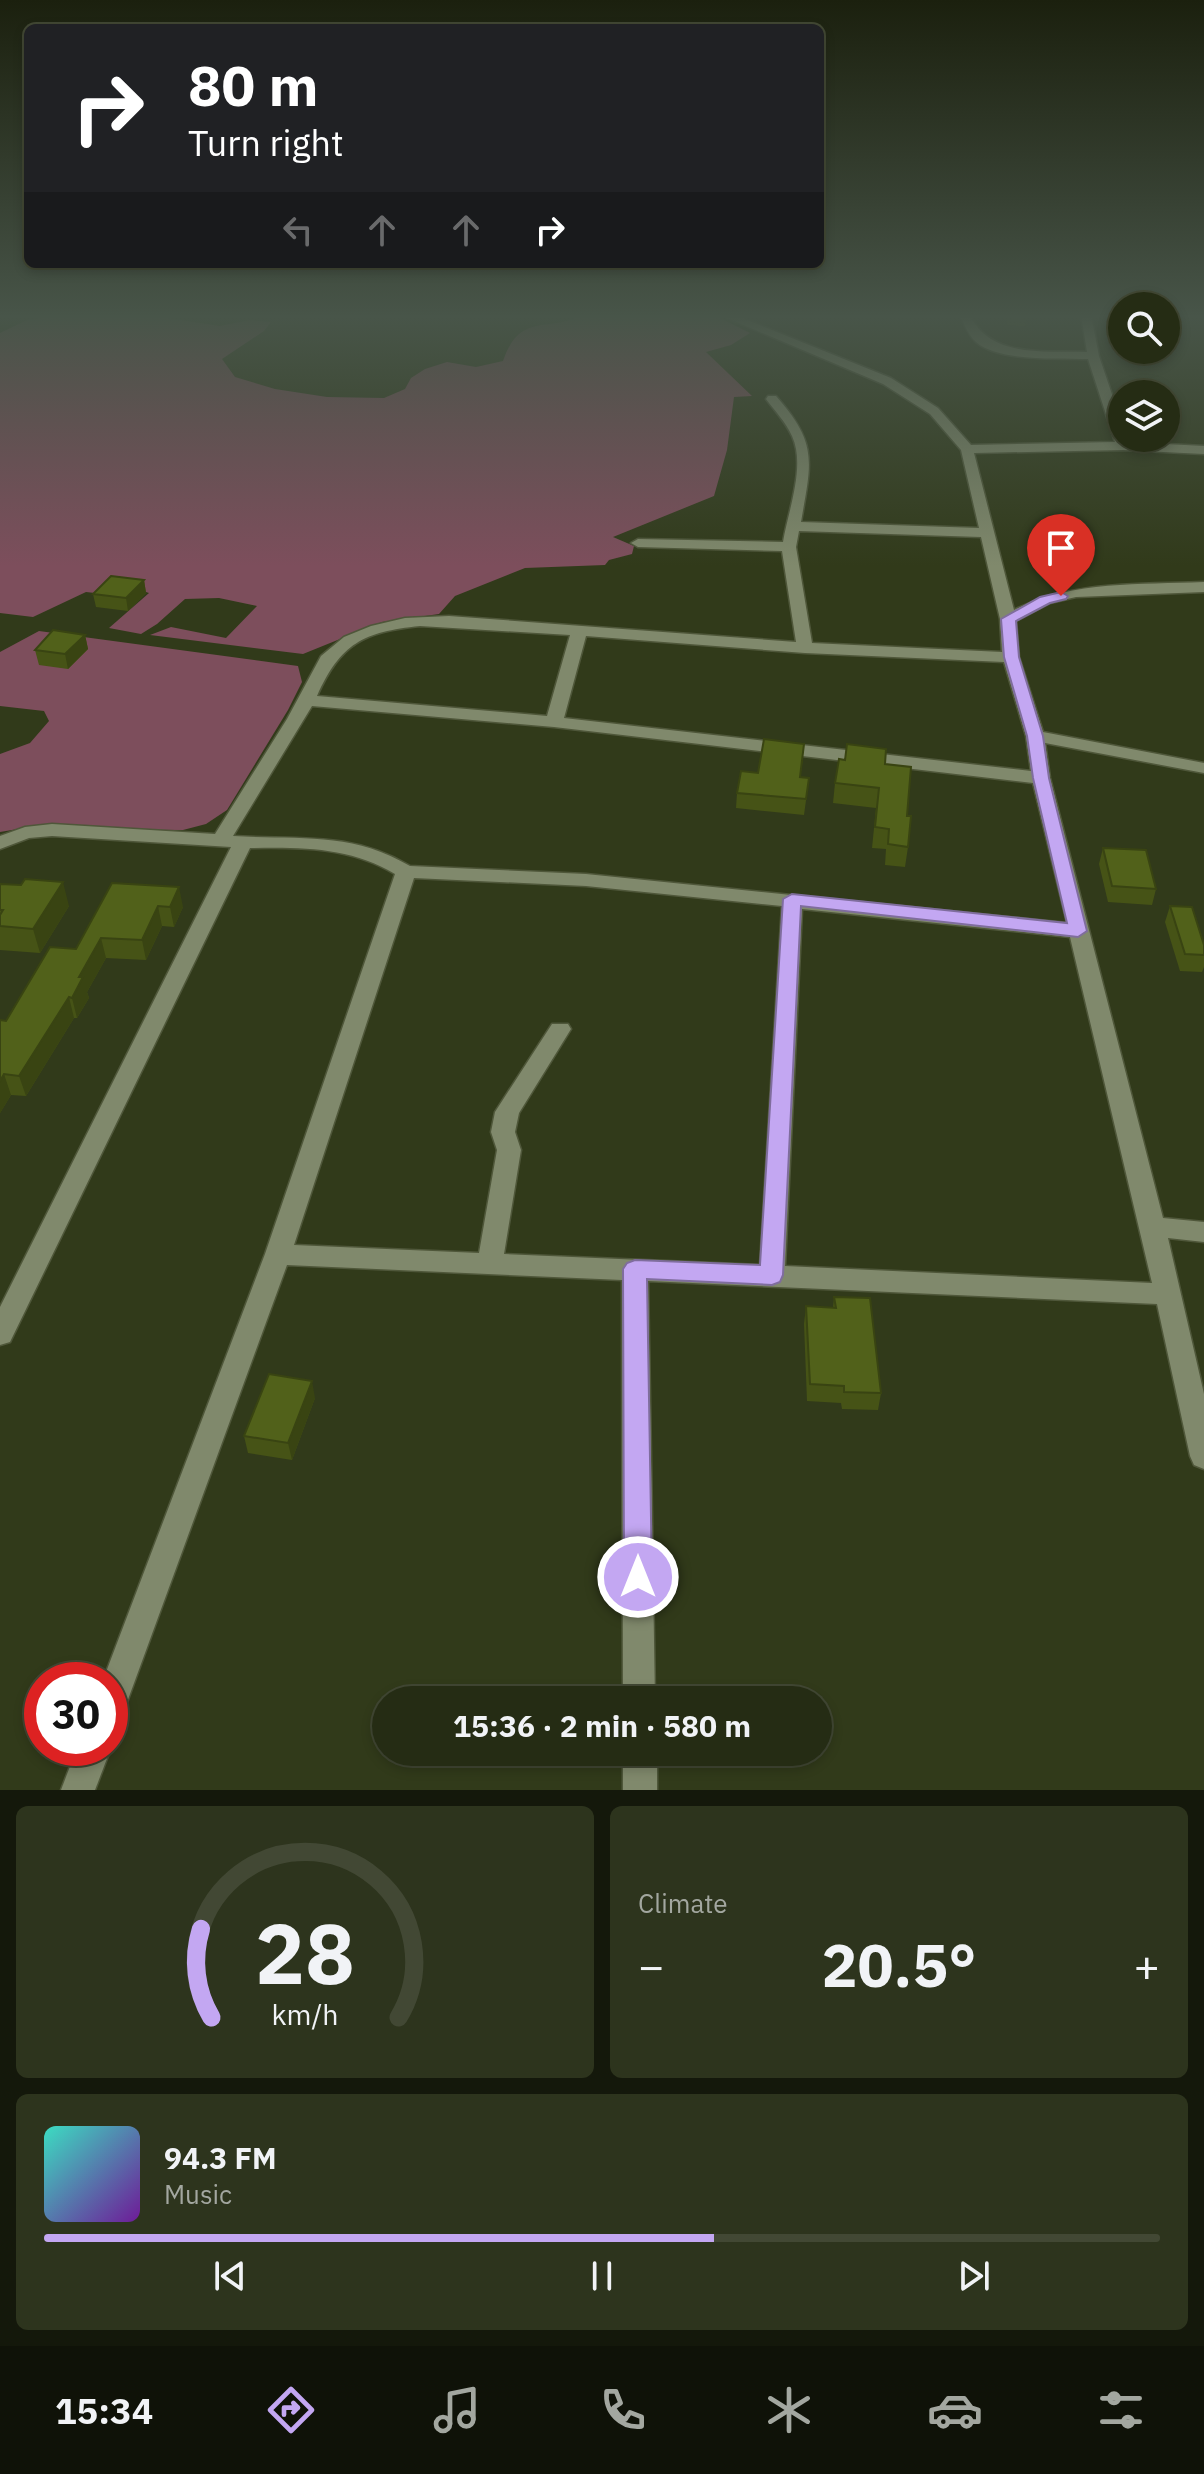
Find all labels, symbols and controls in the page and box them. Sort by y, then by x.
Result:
text: 80 m [188,49,318,121]
icon: right [56,56,160,160]
text: Turn right [188,119,344,166]
icon: left [276,208,320,252]
icon: ahead [360,208,404,252]
icon: ahead [444,208,488,252]
icon: right [528,208,572,252]
map controls [1108,292,1180,452]
button: search [1108,292,1180,364]
button: layers [1108,380,1180,452]
pin [1027,514,1095,596]
icon: arrive [1039,526,1083,570]
position arrow [596,1535,680,1619]
speed limit sign: 30 [24,1662,128,1766]
text: 15:36 · 2 min · 580 m [453,1706,751,1745]
text: Climate [638,1886,728,1920]
text: 28 [255,1899,355,2007]
text: 20.5° [822,1925,976,2004]
text: − [638,1937,664,1994]
text: + [1134,1937,1160,1994]
text: km/h [271,1996,339,2033]
text: 94.3 FM [164,2138,277,2177]
text: Music [164,2177,232,2211]
icon: previous [208,2254,252,2298]
icon: pause [580,2254,624,2298]
icon: next [952,2254,996,2298]
icon: directions [263,2382,319,2438]
icon: music [429,2382,485,2438]
icon: phone [595,2382,651,2438]
icon: climate [761,2382,817,2438]
icon: car [927,2382,983,2438]
icon: filters [1093,2382,1149,2438]
text: 15:34 [55,2387,153,2434]

